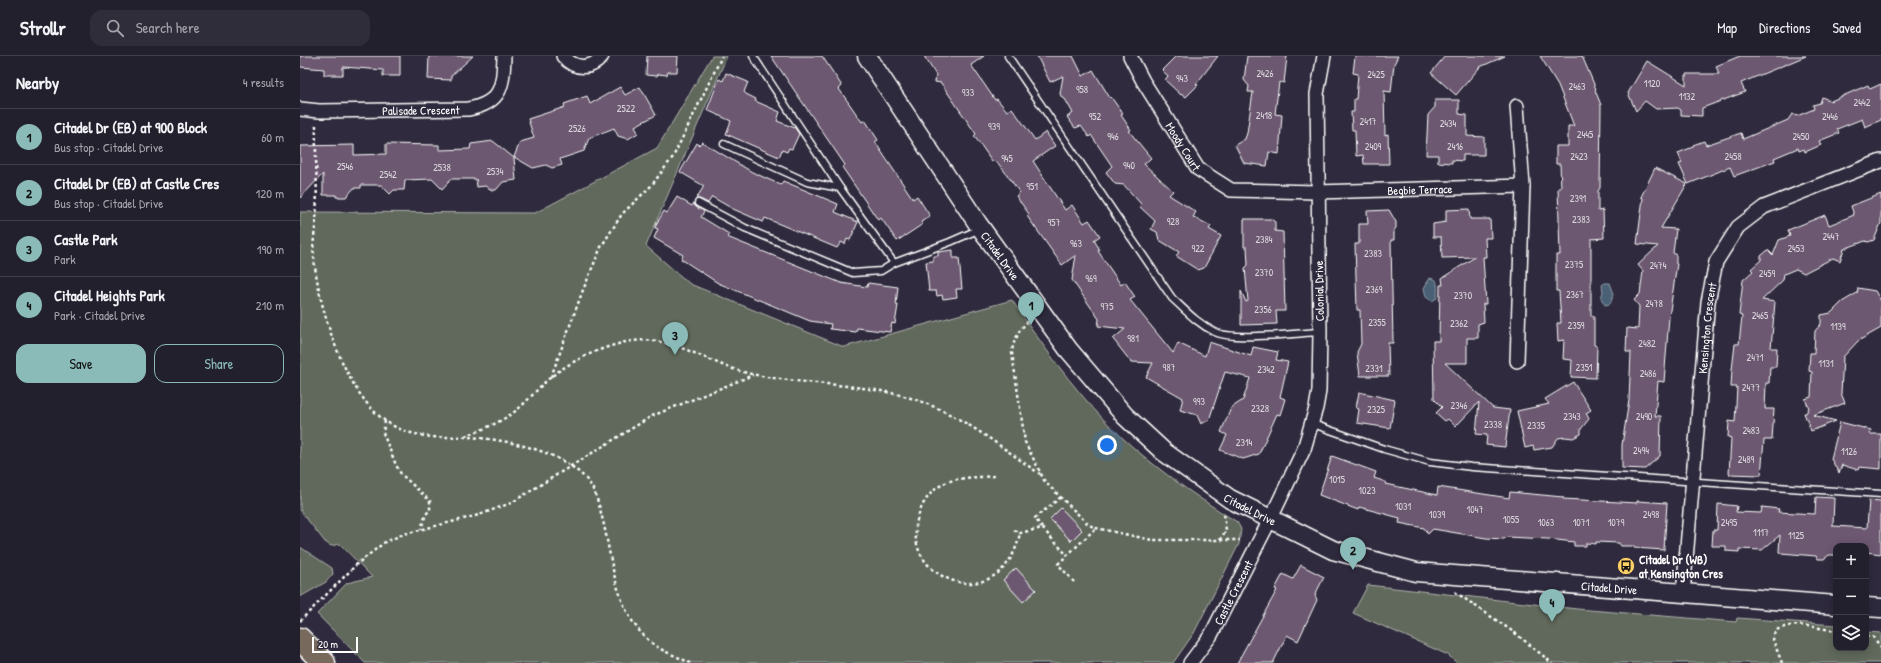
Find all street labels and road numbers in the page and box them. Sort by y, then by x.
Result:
street label: Palisade Crescent [382,101,461,119]
street label: Moody Court [1162,119,1206,174]
street label: Begbie Terrace [1387,180,1453,198]
street label: Citadel Drive [977,228,1024,283]
street label: Colonial Drive [1310,260,1328,322]
street label: Kensington Crescent [1693,280,1720,374]
street label: Citadel Drive [1221,489,1279,529]
street label: Castle Crescent [1209,556,1257,628]
street label: Citadel Drive [1580,577,1638,598]

